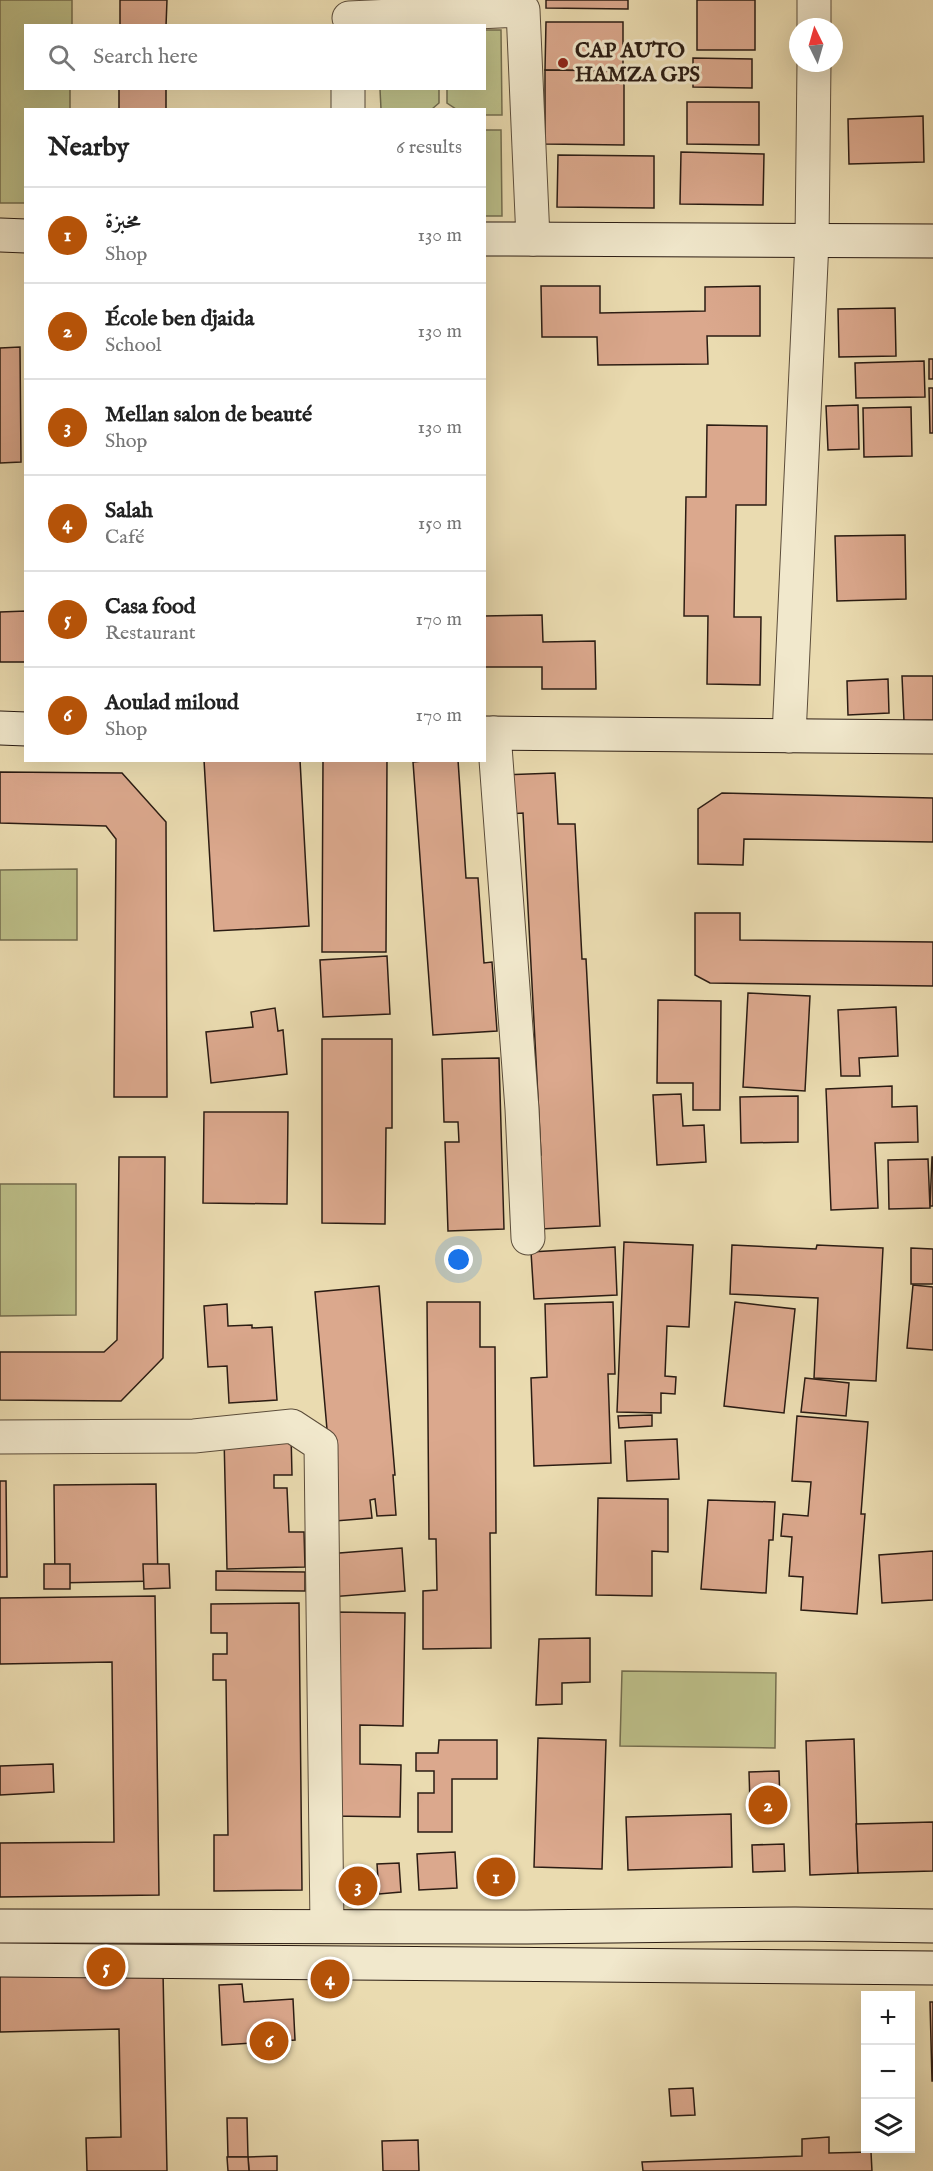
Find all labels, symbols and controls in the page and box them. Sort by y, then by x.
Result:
north arrow [789,18,843,72]
search box [24,24,486,90]
place label: CAP AUTO HAMZA GPS [575,38,700,89]
icon: search [45,41,78,74]
text: Search here [93,43,198,71]
marker: CAP AUTO HAMZA GPS [556,56,570,70]
text: Nearby [48,131,129,164]
text: 6 results [396,135,462,160]
text: مخبزة [105,208,141,236]
text: 1 [64,223,71,248]
text: 130 m [417,223,462,248]
text: Shop [105,242,147,267]
text: École ben djaida [105,305,254,333]
text: 2 [63,319,72,344]
text: 130 m [417,319,462,344]
text: School [105,333,161,358]
text: Mellan salon de beauté [105,401,312,429]
text: 3 [64,415,71,440]
text: 130 m [417,415,462,440]
text: Shop [105,429,147,454]
text: Salah [105,497,153,525]
text: 4 [63,511,72,536]
text: 150 m [418,511,462,536]
text: Café [105,525,144,550]
text: Casa food [105,593,196,621]
text: 5 [64,607,71,632]
text: 170 m [416,607,462,632]
text: Restaurant [105,621,196,646]
text: Aoulad miloud [105,689,239,717]
text: 6 [63,703,72,728]
text: 170 m [416,703,462,728]
text: Shop [105,717,147,742]
your location [444,1245,473,1274]
pin: 2 [748,1782,788,1828]
pin: 1 [476,1854,516,1900]
pin: 3 [338,1864,378,1908]
pin: 5 [86,1944,126,1990]
pin: 4 [310,1956,350,2002]
map controls [861,1991,915,2153]
button: + [861,1991,915,2045]
pin: 6 [250,2018,288,2064]
button: − [861,2045,915,2099]
button: layers [861,2099,915,2153]

